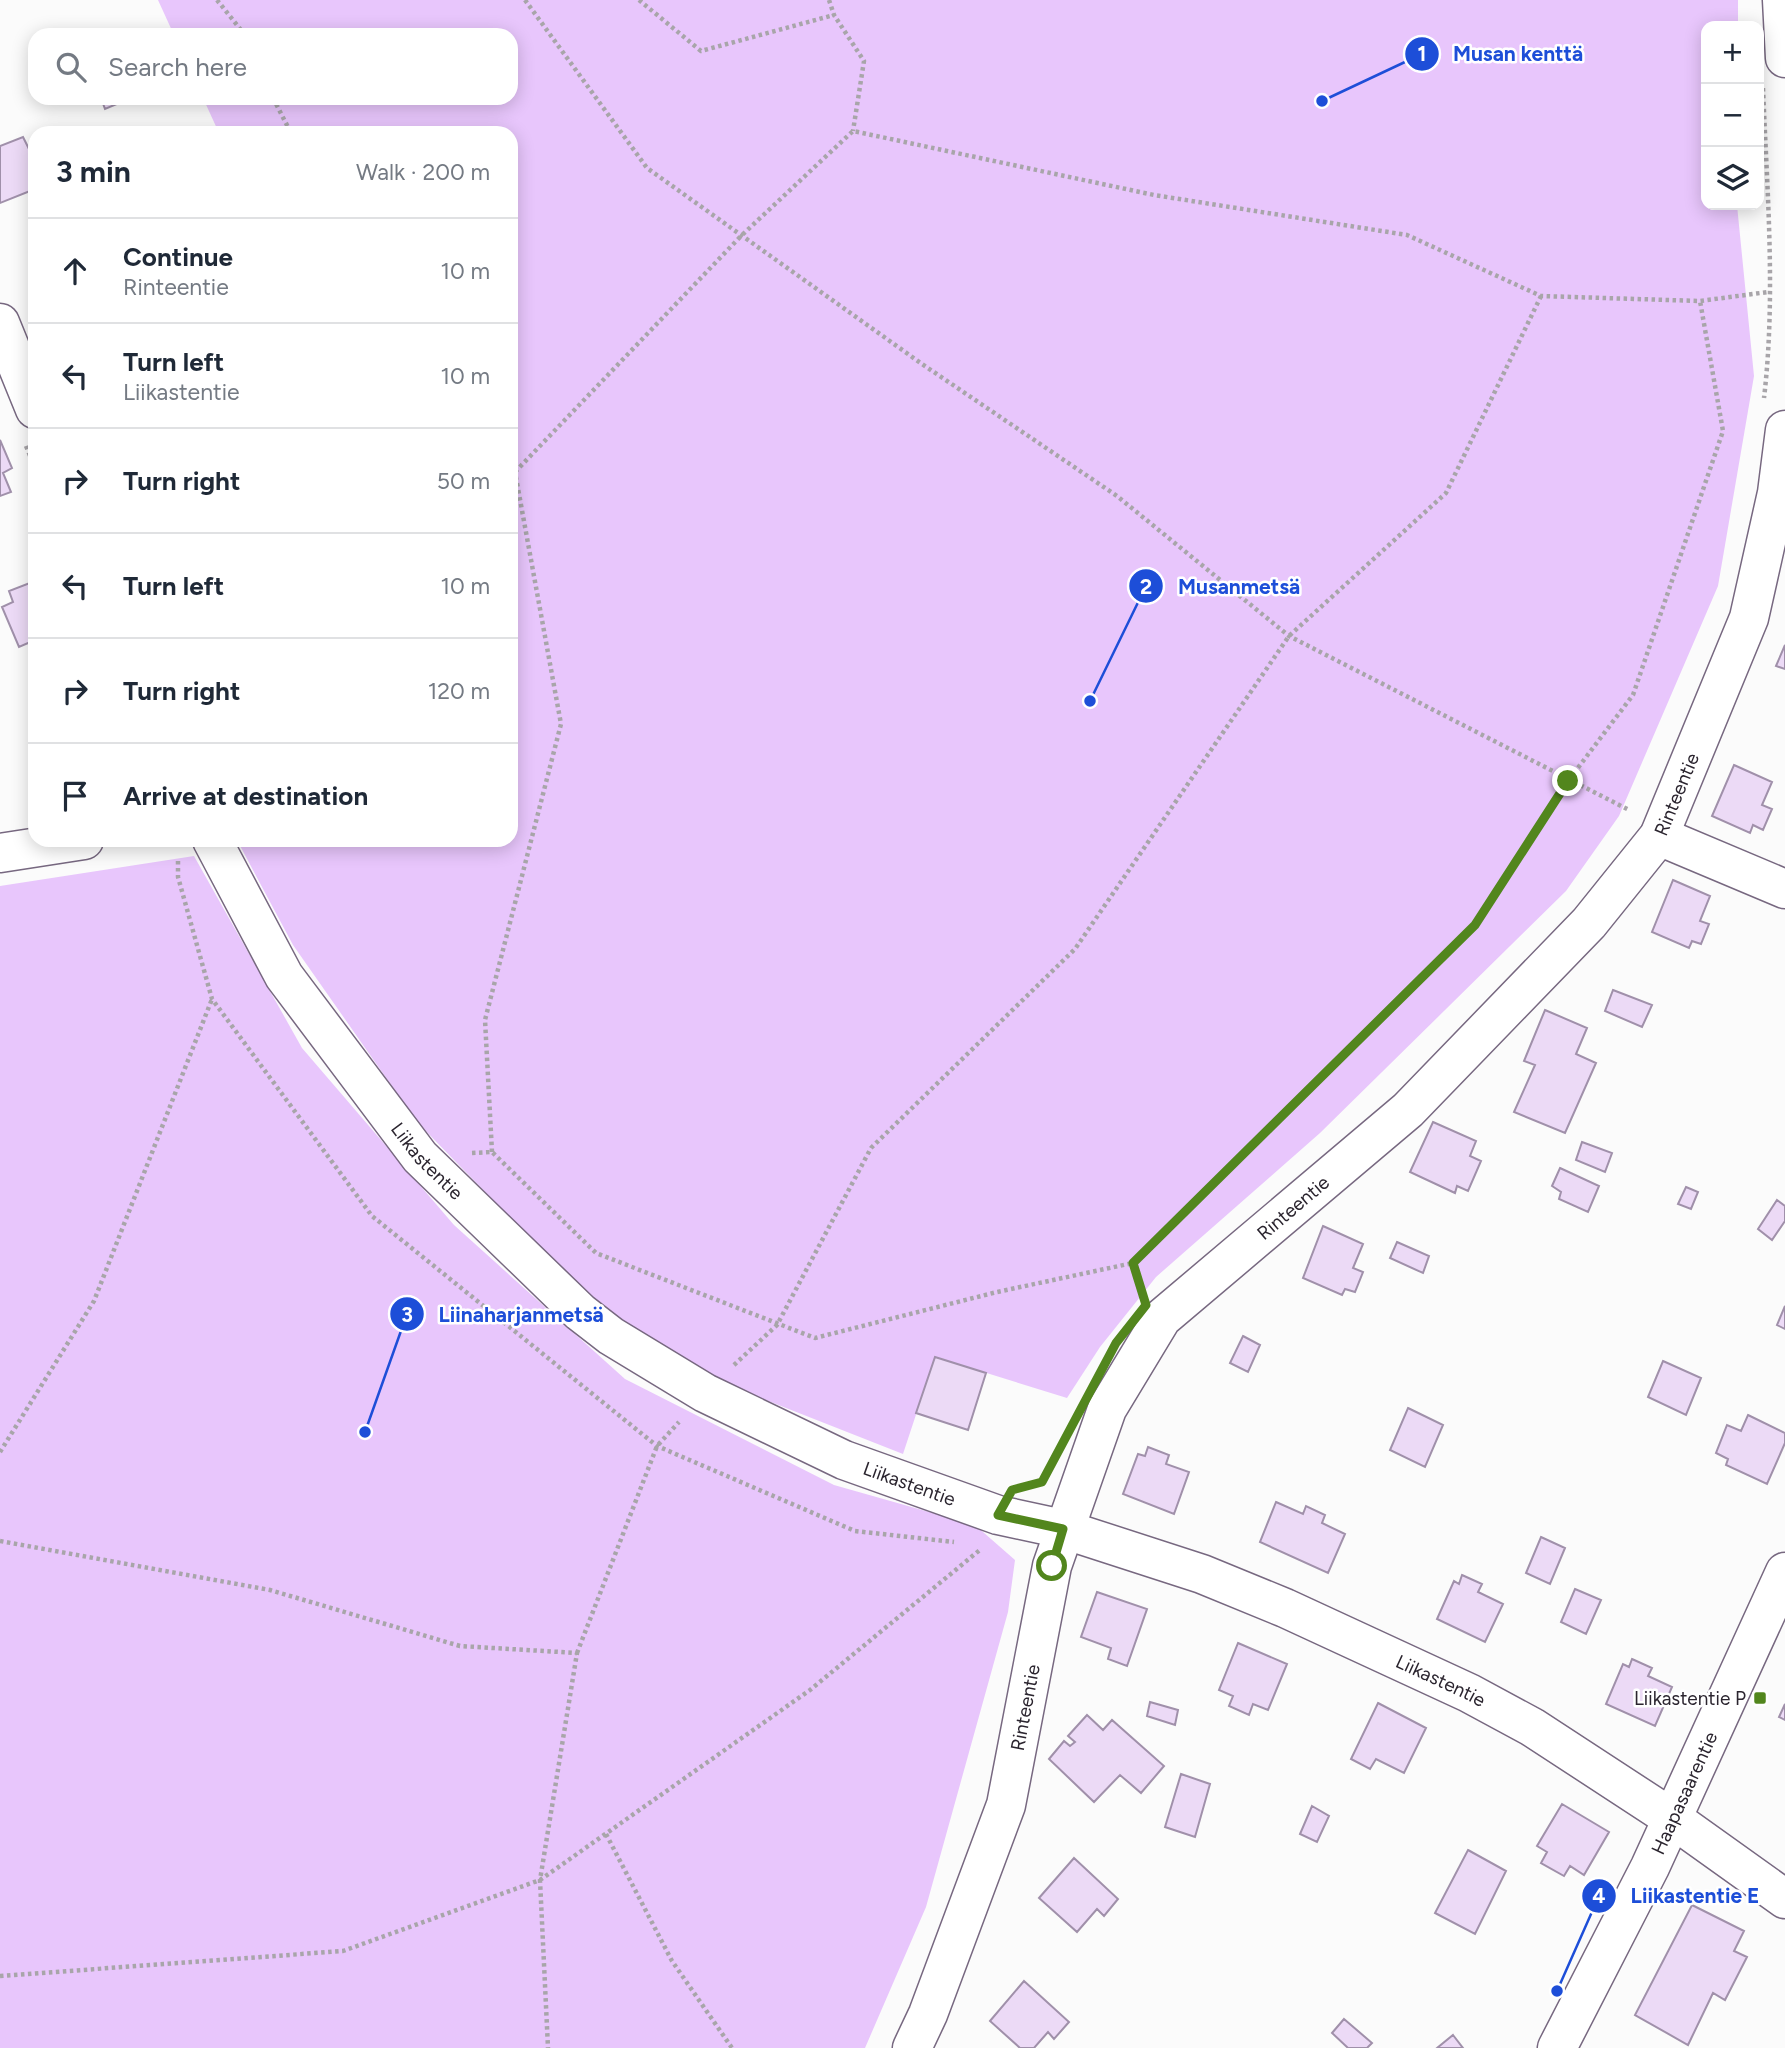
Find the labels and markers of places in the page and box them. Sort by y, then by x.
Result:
callout: Musan kenttä [1404,33,1597,75]
callout: Musanmetsä [1128,565,1314,607]
callout: Liinaharjanmetsä [390,1293,618,1335]
place label: Liikastentie P [1634,1687,1746,1710]
marker: Liikastentie P [1752,1690,1768,1706]
callout: Liikastentie E [1582,1875,1774,1917]

